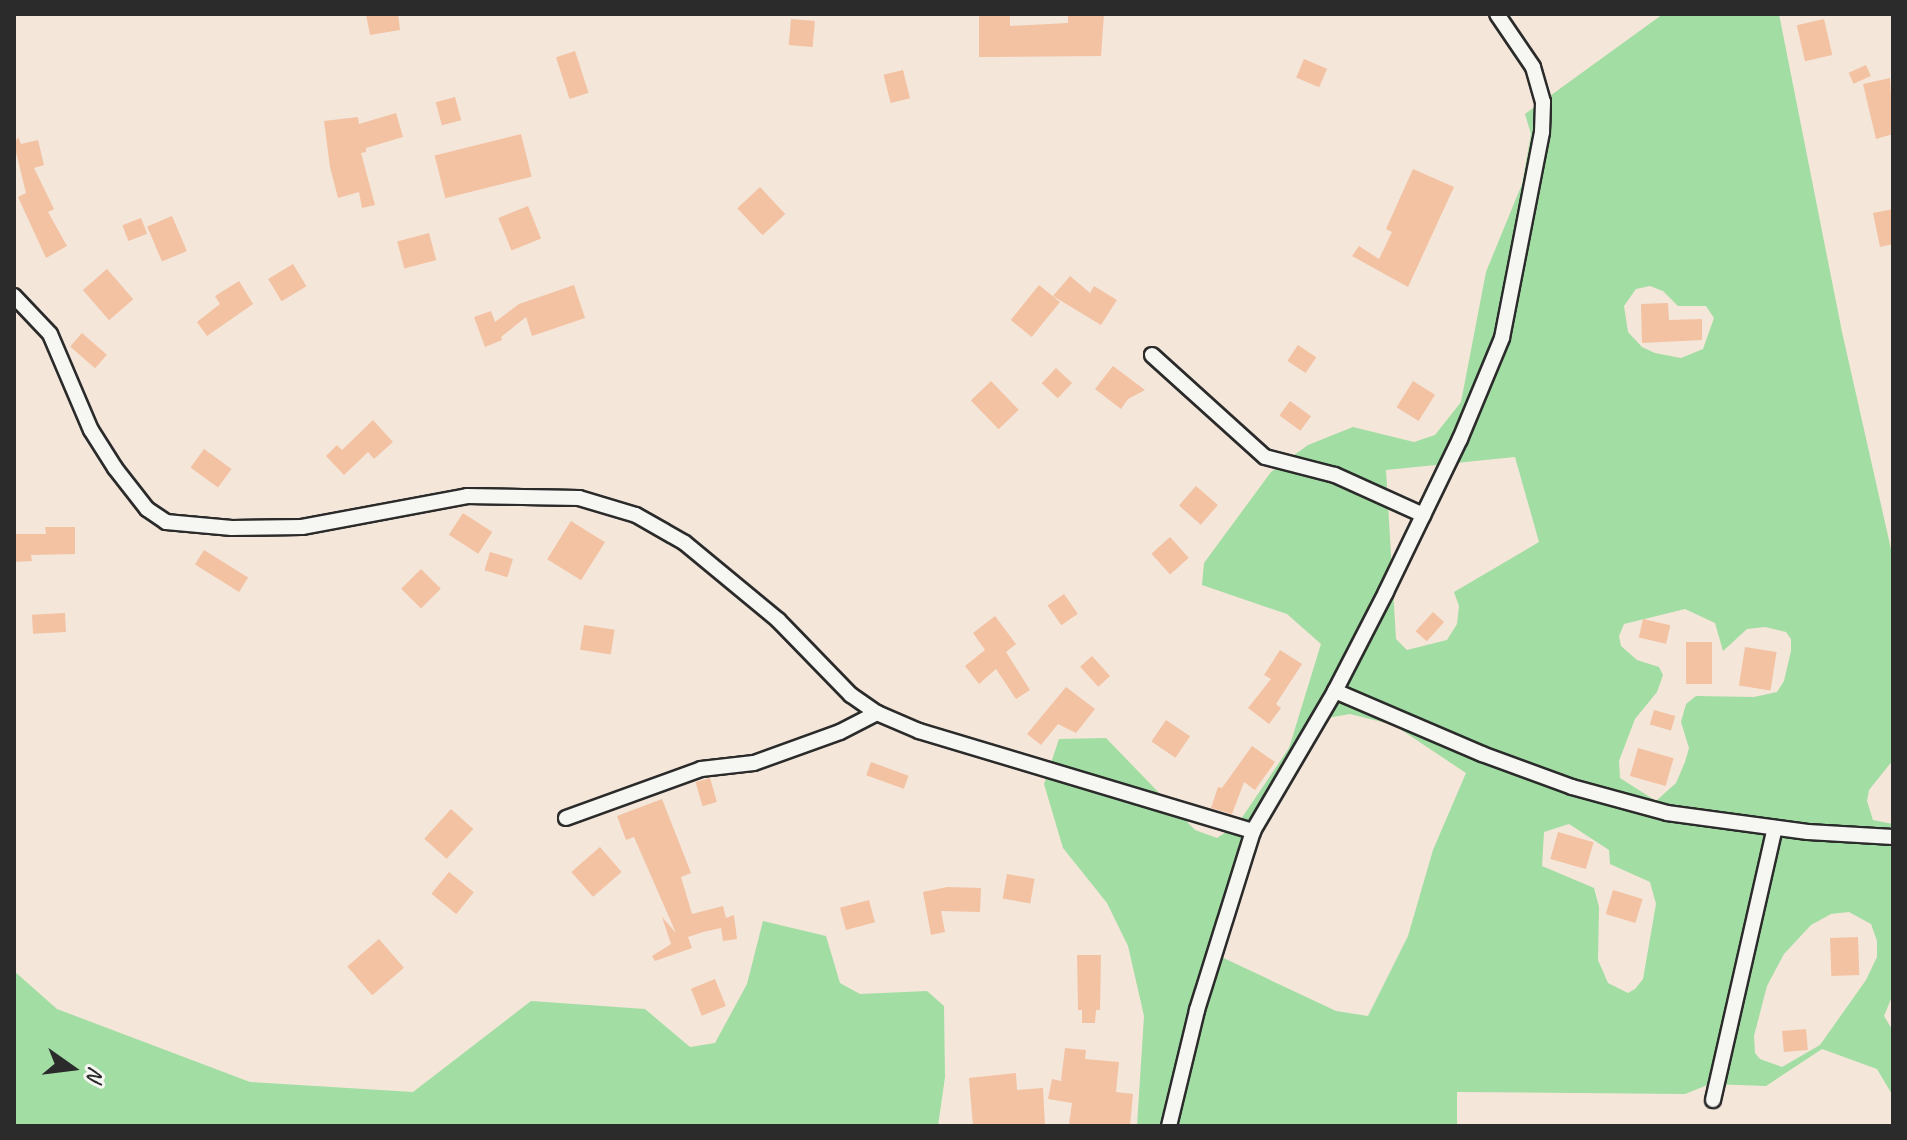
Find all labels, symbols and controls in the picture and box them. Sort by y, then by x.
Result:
north arrow [32,1028,112,1108]
text: N [80,1064,111,1084]

